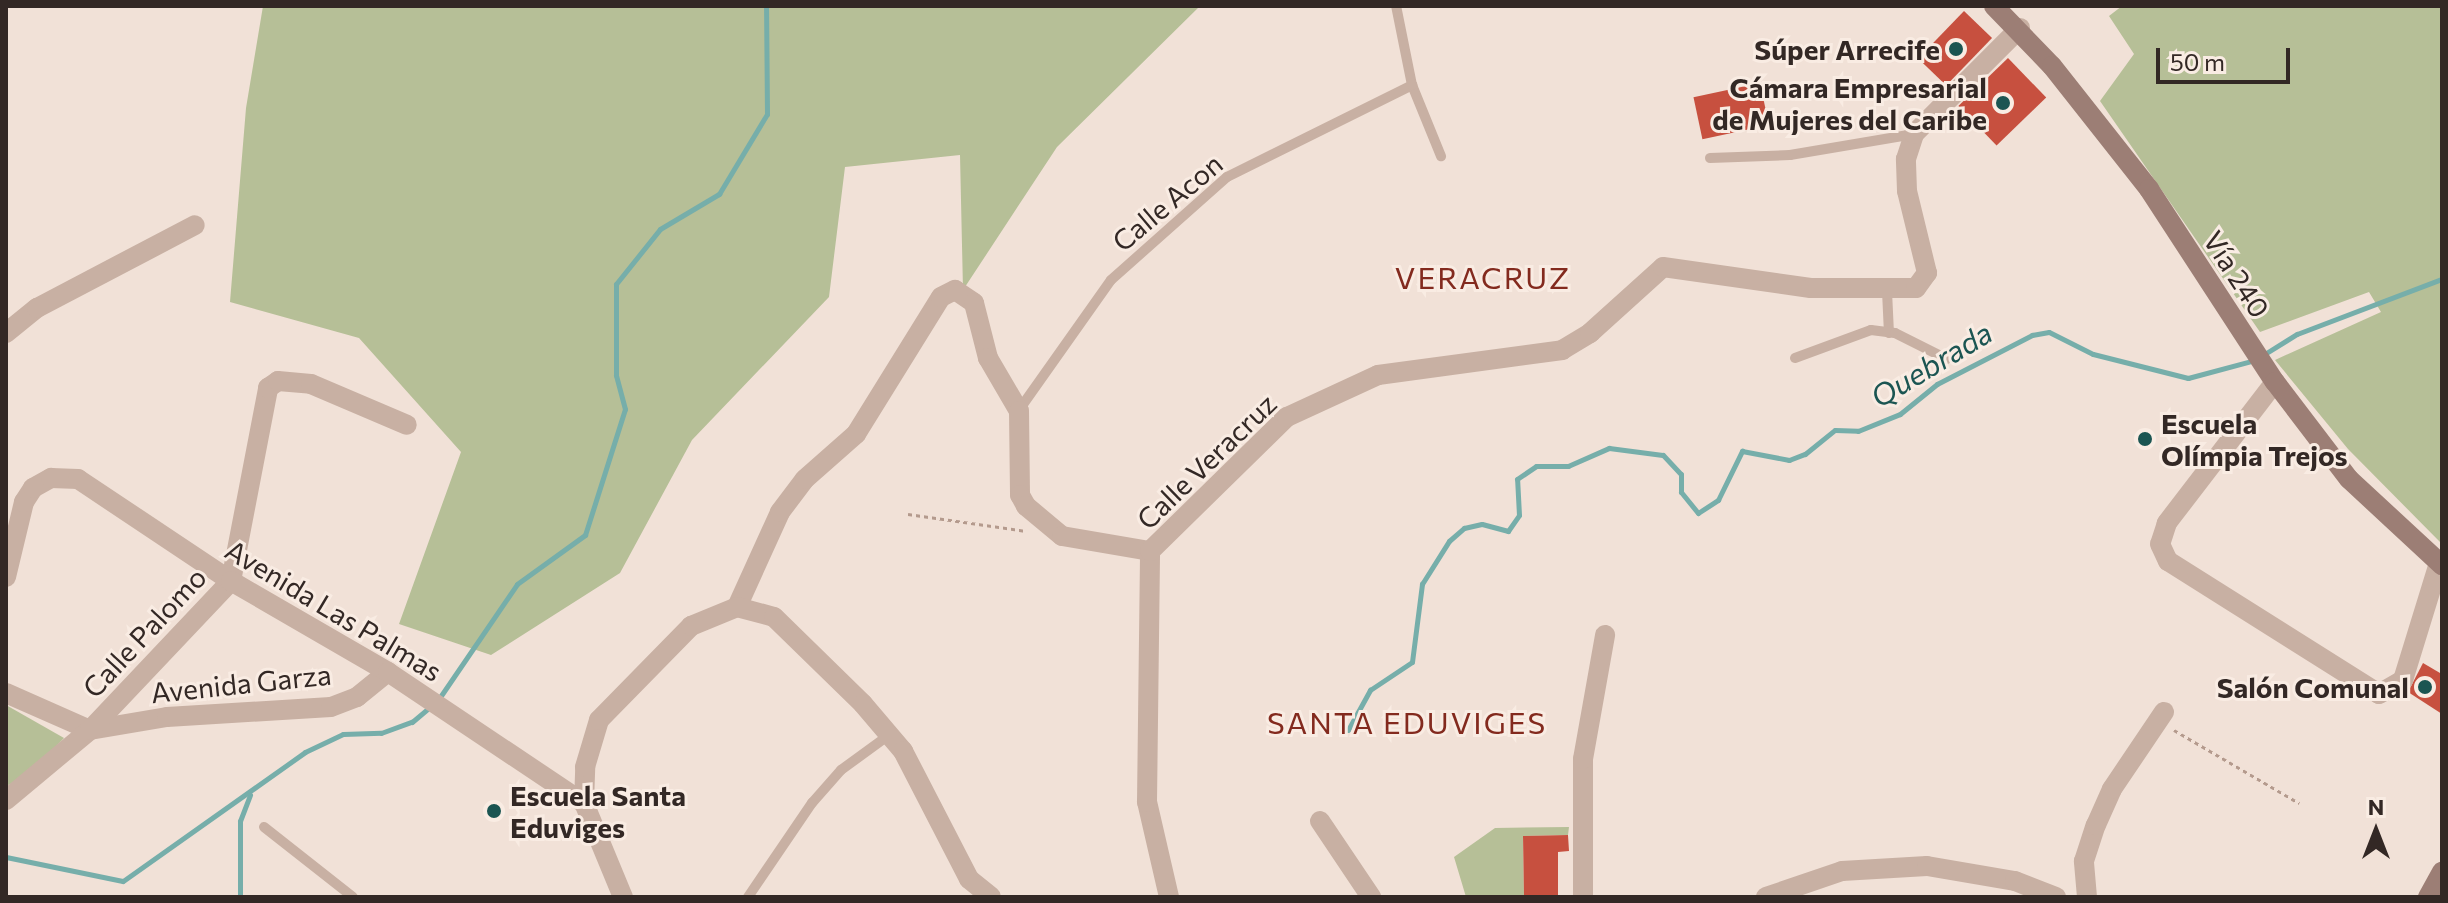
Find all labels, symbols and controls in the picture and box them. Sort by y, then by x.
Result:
place label: Súper Arrecife [1754,32,1940,66]
scale bar [2160,32,2294,82]
marker: Súper Arrecife [1947,40,1965,58]
text: 50 m [2170,47,2225,76]
place label: Cámara Empresarial de Mujeres del Caribe [1712,70,1987,136]
marker: Cámara Empresarial de Mujeres del Caribe [1994,94,2012,112]
street label: Calle Acon [1105,146,1229,258]
street label: Vía 240 [2197,224,2277,324]
district label: VERACRUZ [1395,259,1571,295]
water label: Quebrada [1864,314,1998,414]
street label: Calle Veracruz [1129,386,1283,536]
place label: Escuela Olímpia Trejos [2161,406,2348,472]
marker: Escuela Olímpia Trejos [2136,430,2154,448]
street label: Avenida Las Palmas [220,532,448,688]
street label: Calle Palomo [75,560,213,704]
street label: Avenida Garza [149,657,333,709]
place label: Salón Comunal [2217,670,2409,704]
marker: Salón Comunal [2416,678,2434,696]
district label: SANTA EDUVIGES [1267,704,1547,740]
place label: Escuela Santa Eduviges [510,778,686,844]
north arrow [2336,791,2416,871]
text: N [2368,793,2384,820]
marker: Escuela Santa Eduviges [485,802,503,820]

